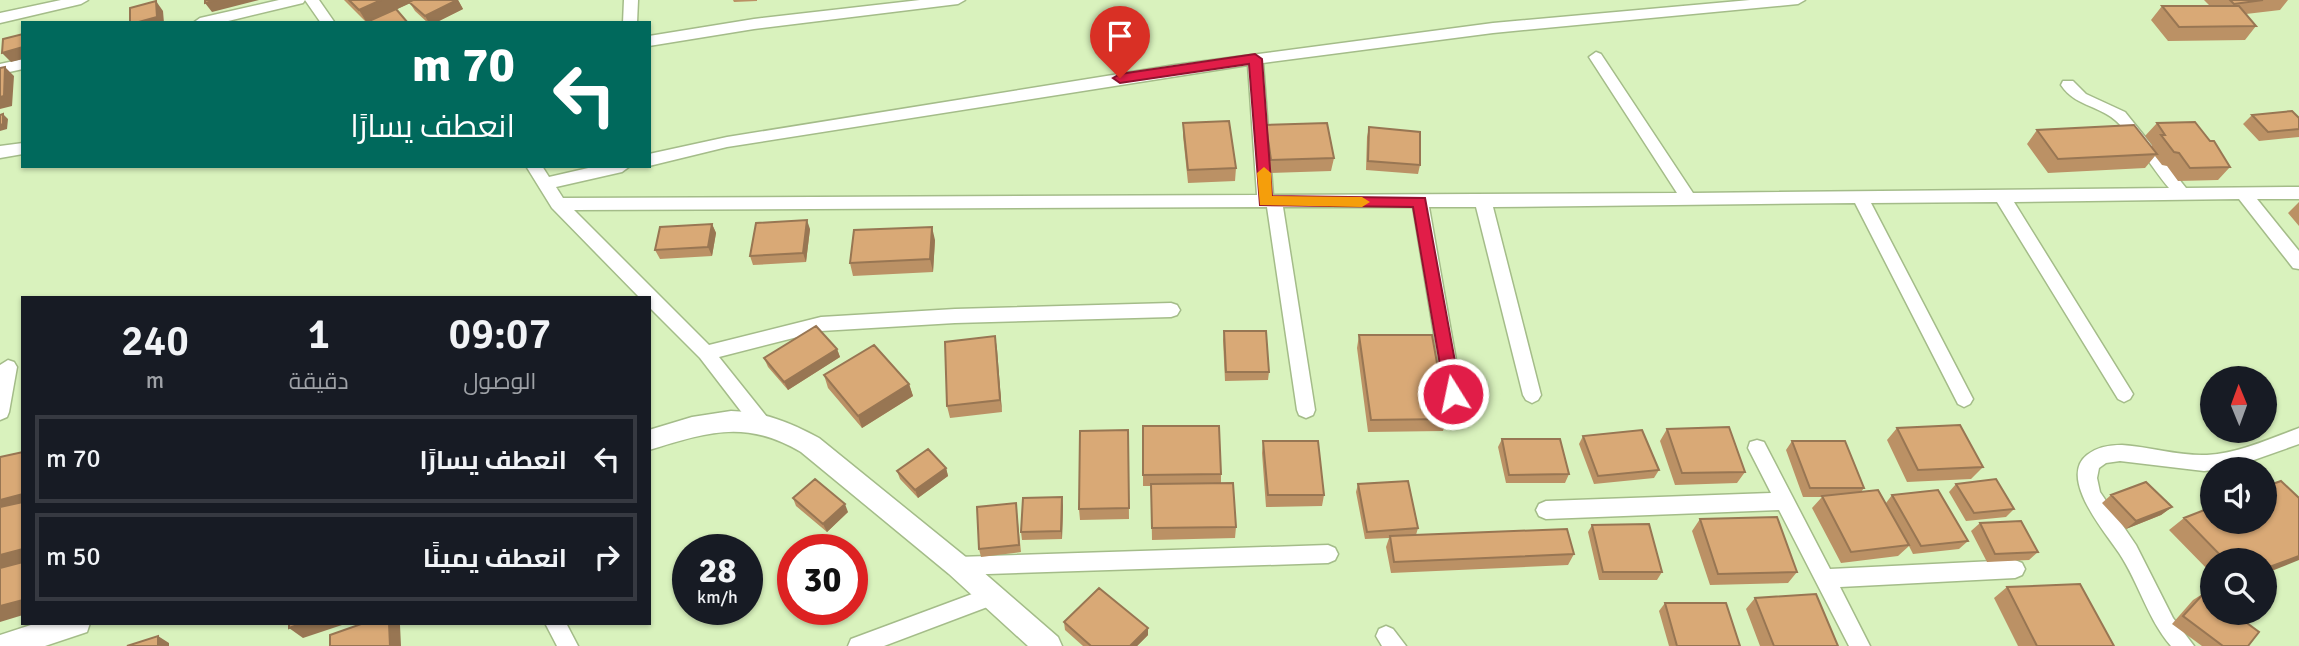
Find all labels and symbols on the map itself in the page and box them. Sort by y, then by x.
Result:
pin [1090,6,1150,78]
position arrow [1416,357,1490,431]
north arrow [2200,366,2277,443]
speed limit sign: 30 [777,534,868,625]

